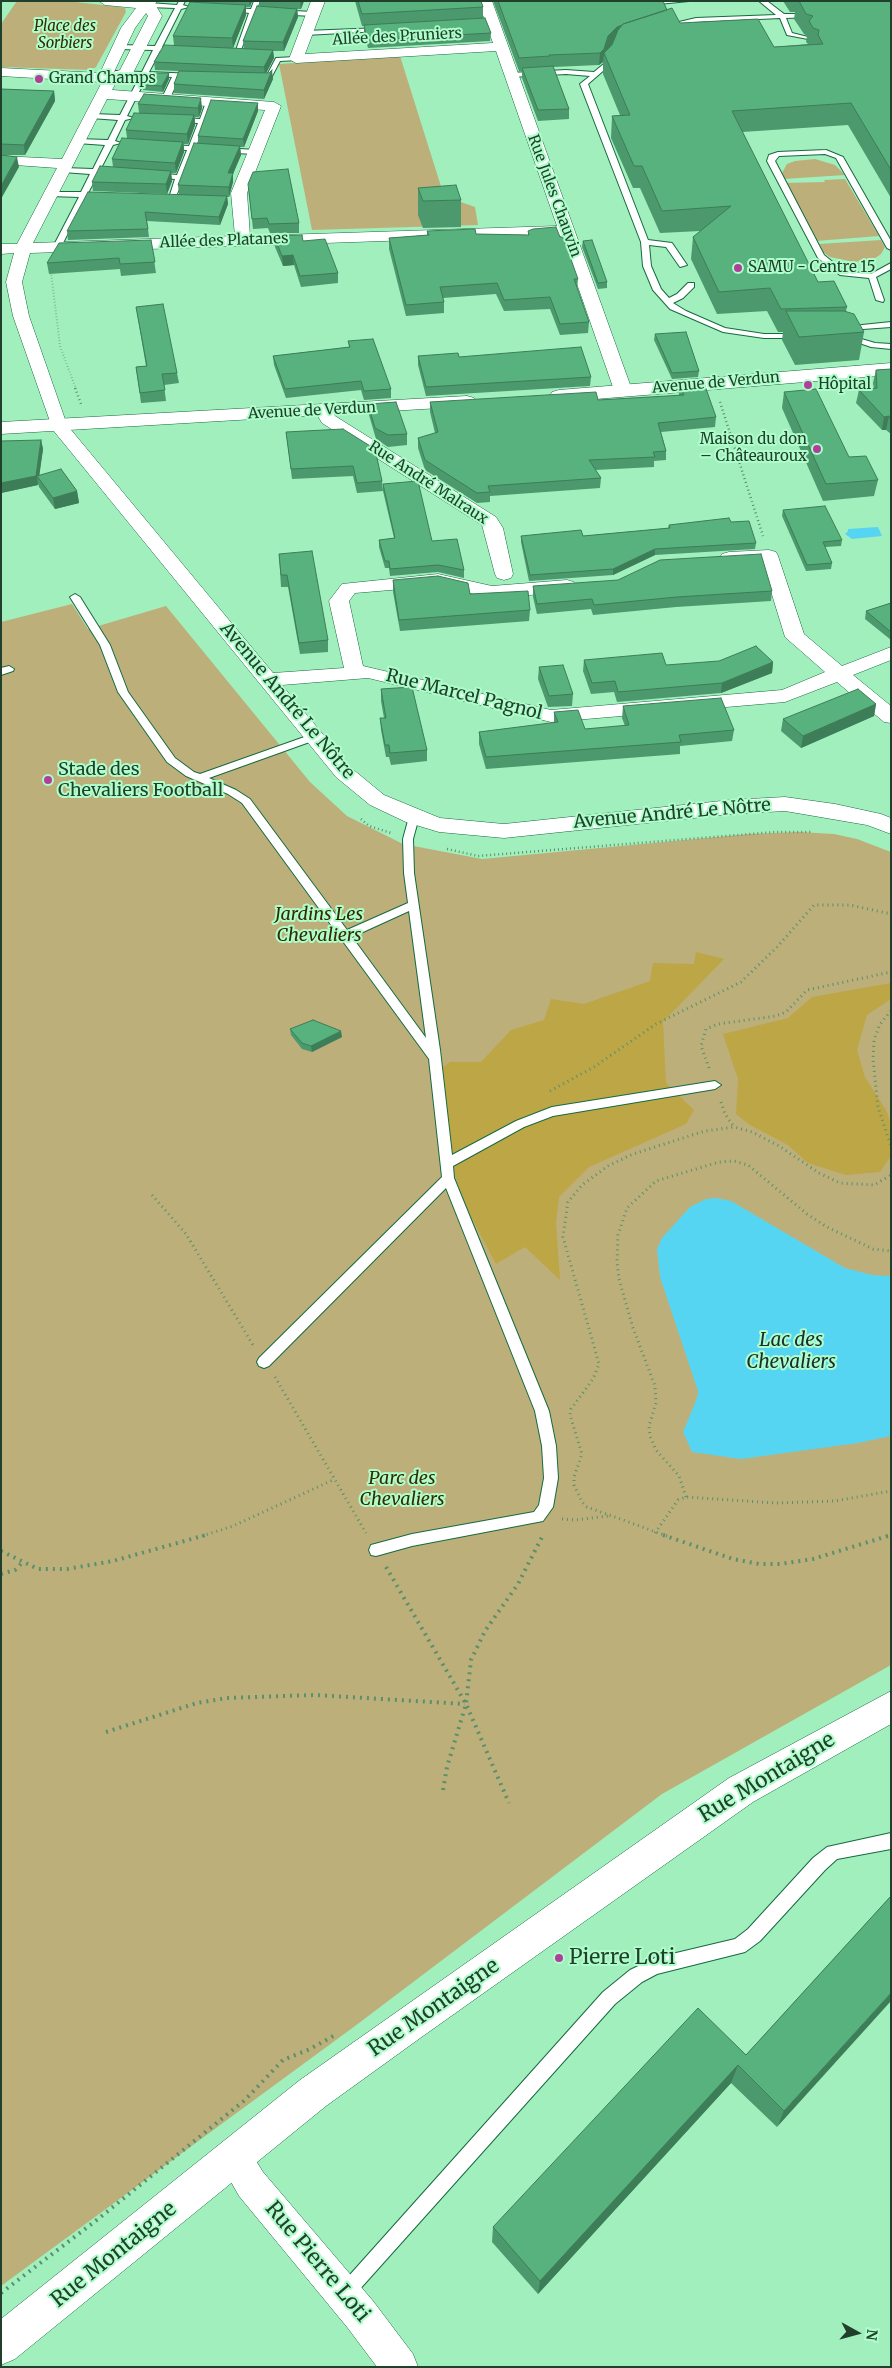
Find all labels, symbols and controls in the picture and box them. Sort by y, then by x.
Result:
park label: Place des Sorbiers [34,18,96,53]
street label: Allée des Pruniers [332,25,462,49]
place label: Grand Champs [49,70,156,88]
marker: Grand Champs [33,73,45,85]
street label: Rue Jules Chauvin [523,132,585,260]
street label: Allée des Platanes [159,230,289,252]
place label: SAMU - Centre 15 [748,259,875,277]
marker: SAMU - Centre 15 [732,262,744,274]
street label: Avenue de Verdun [651,368,781,398]
place label: Hôpital [818,376,871,394]
marker: Hôpital [802,379,814,391]
street label: Avenue de Verdun [247,399,377,423]
place label: Maison du don – Châteauroux [700,431,807,466]
street label: Rue André Malraux [365,438,491,528]
marker: Maison du don – Châteauroux [811,443,823,455]
street label: Avenue André Le Nôtre [215,618,359,784]
street label: Rue Marcel Pagnol [384,665,544,725]
place label: Stade des Chevaliers Football [58,759,223,802]
marker: Stade des Chevaliers Football [42,774,54,786]
street label: Avenue André Le Nôtre [573,795,771,833]
park label: Jardins Les Chevaliers [275,904,363,946]
water label: Lac des Chevaliers [746,1330,836,1374]
park label: Parc des Chevaliers [360,1468,444,1510]
street label: Rue Montaigne [695,1728,839,1828]
place label: Pierre Loti [569,1945,675,1971]
marker: Pierre Loti [553,1952,565,1964]
street label: Rue Montaigne [364,1954,504,2062]
street label: Rue Montaigne [46,2197,182,2313]
street label: Rue Pierre Loti [259,2197,375,2327]
north arrow [832,2308,882,2358]
text: N [862,2328,881,2341]

